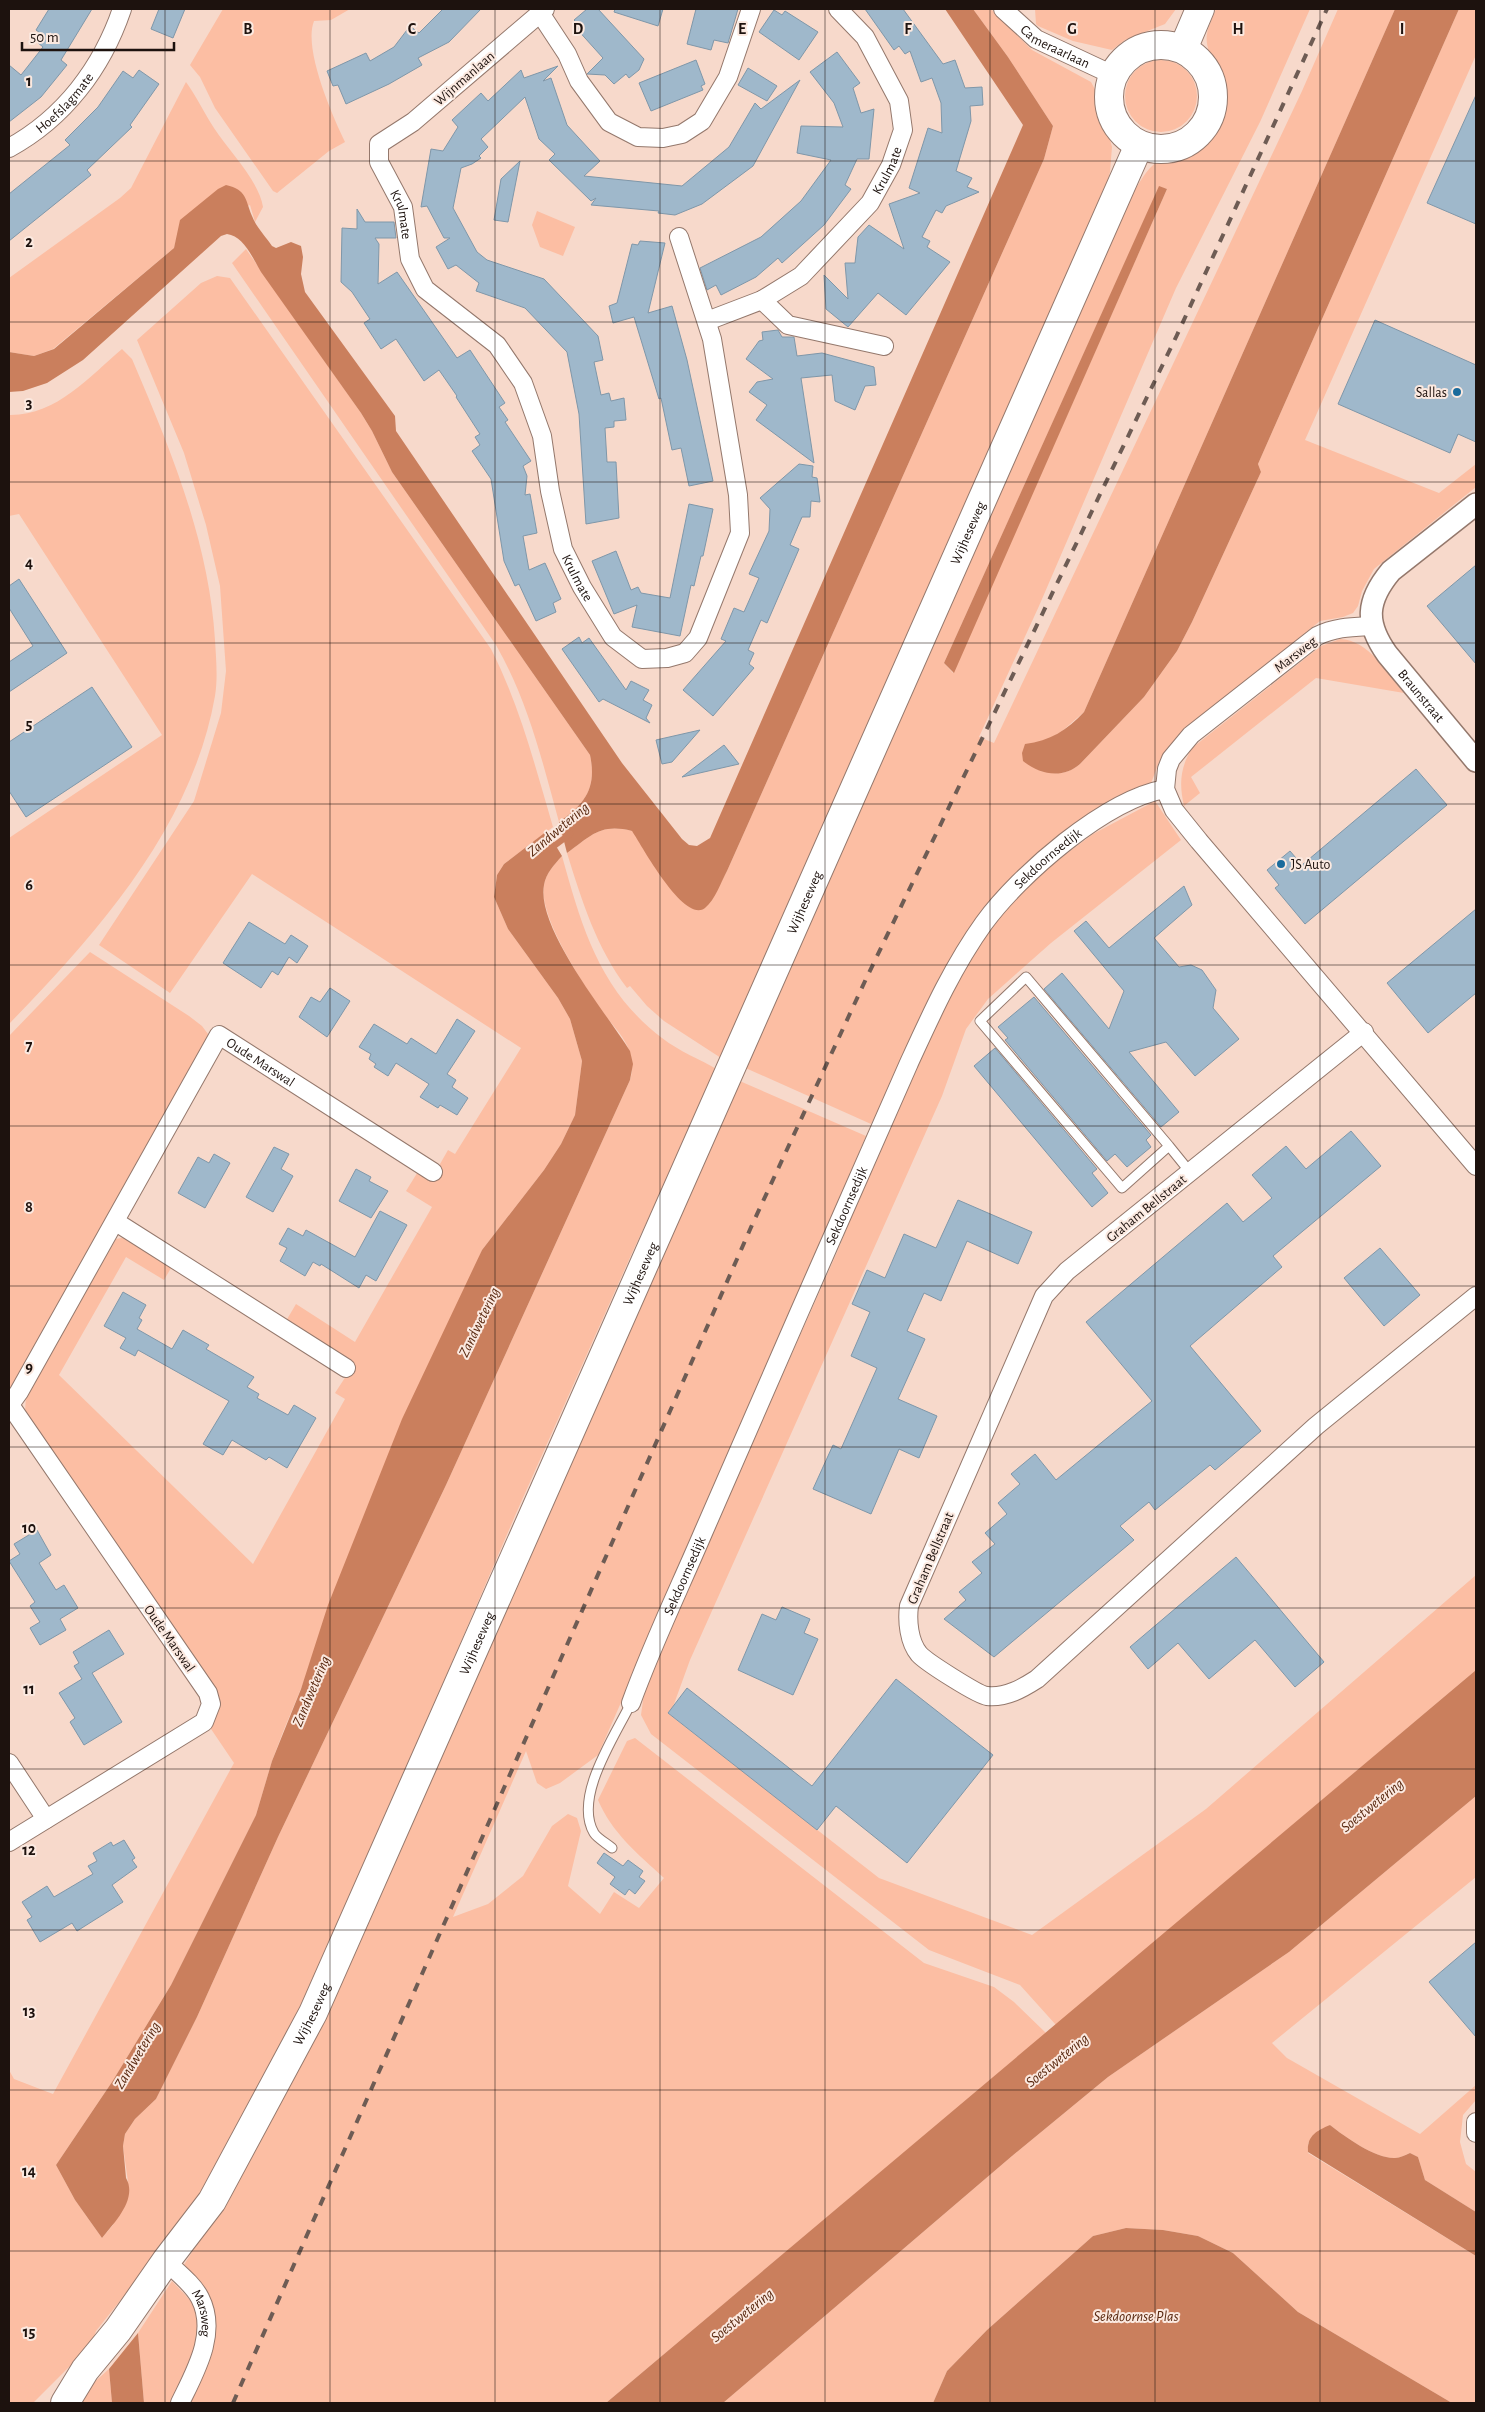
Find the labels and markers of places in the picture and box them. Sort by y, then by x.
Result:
place label: Sallas [1416,386,1447,400]
marker: Sallas [1451,386,1463,398]
marker: JS Auto [1275,858,1287,870]
place label: JS Auto [1291,858,1330,872]

